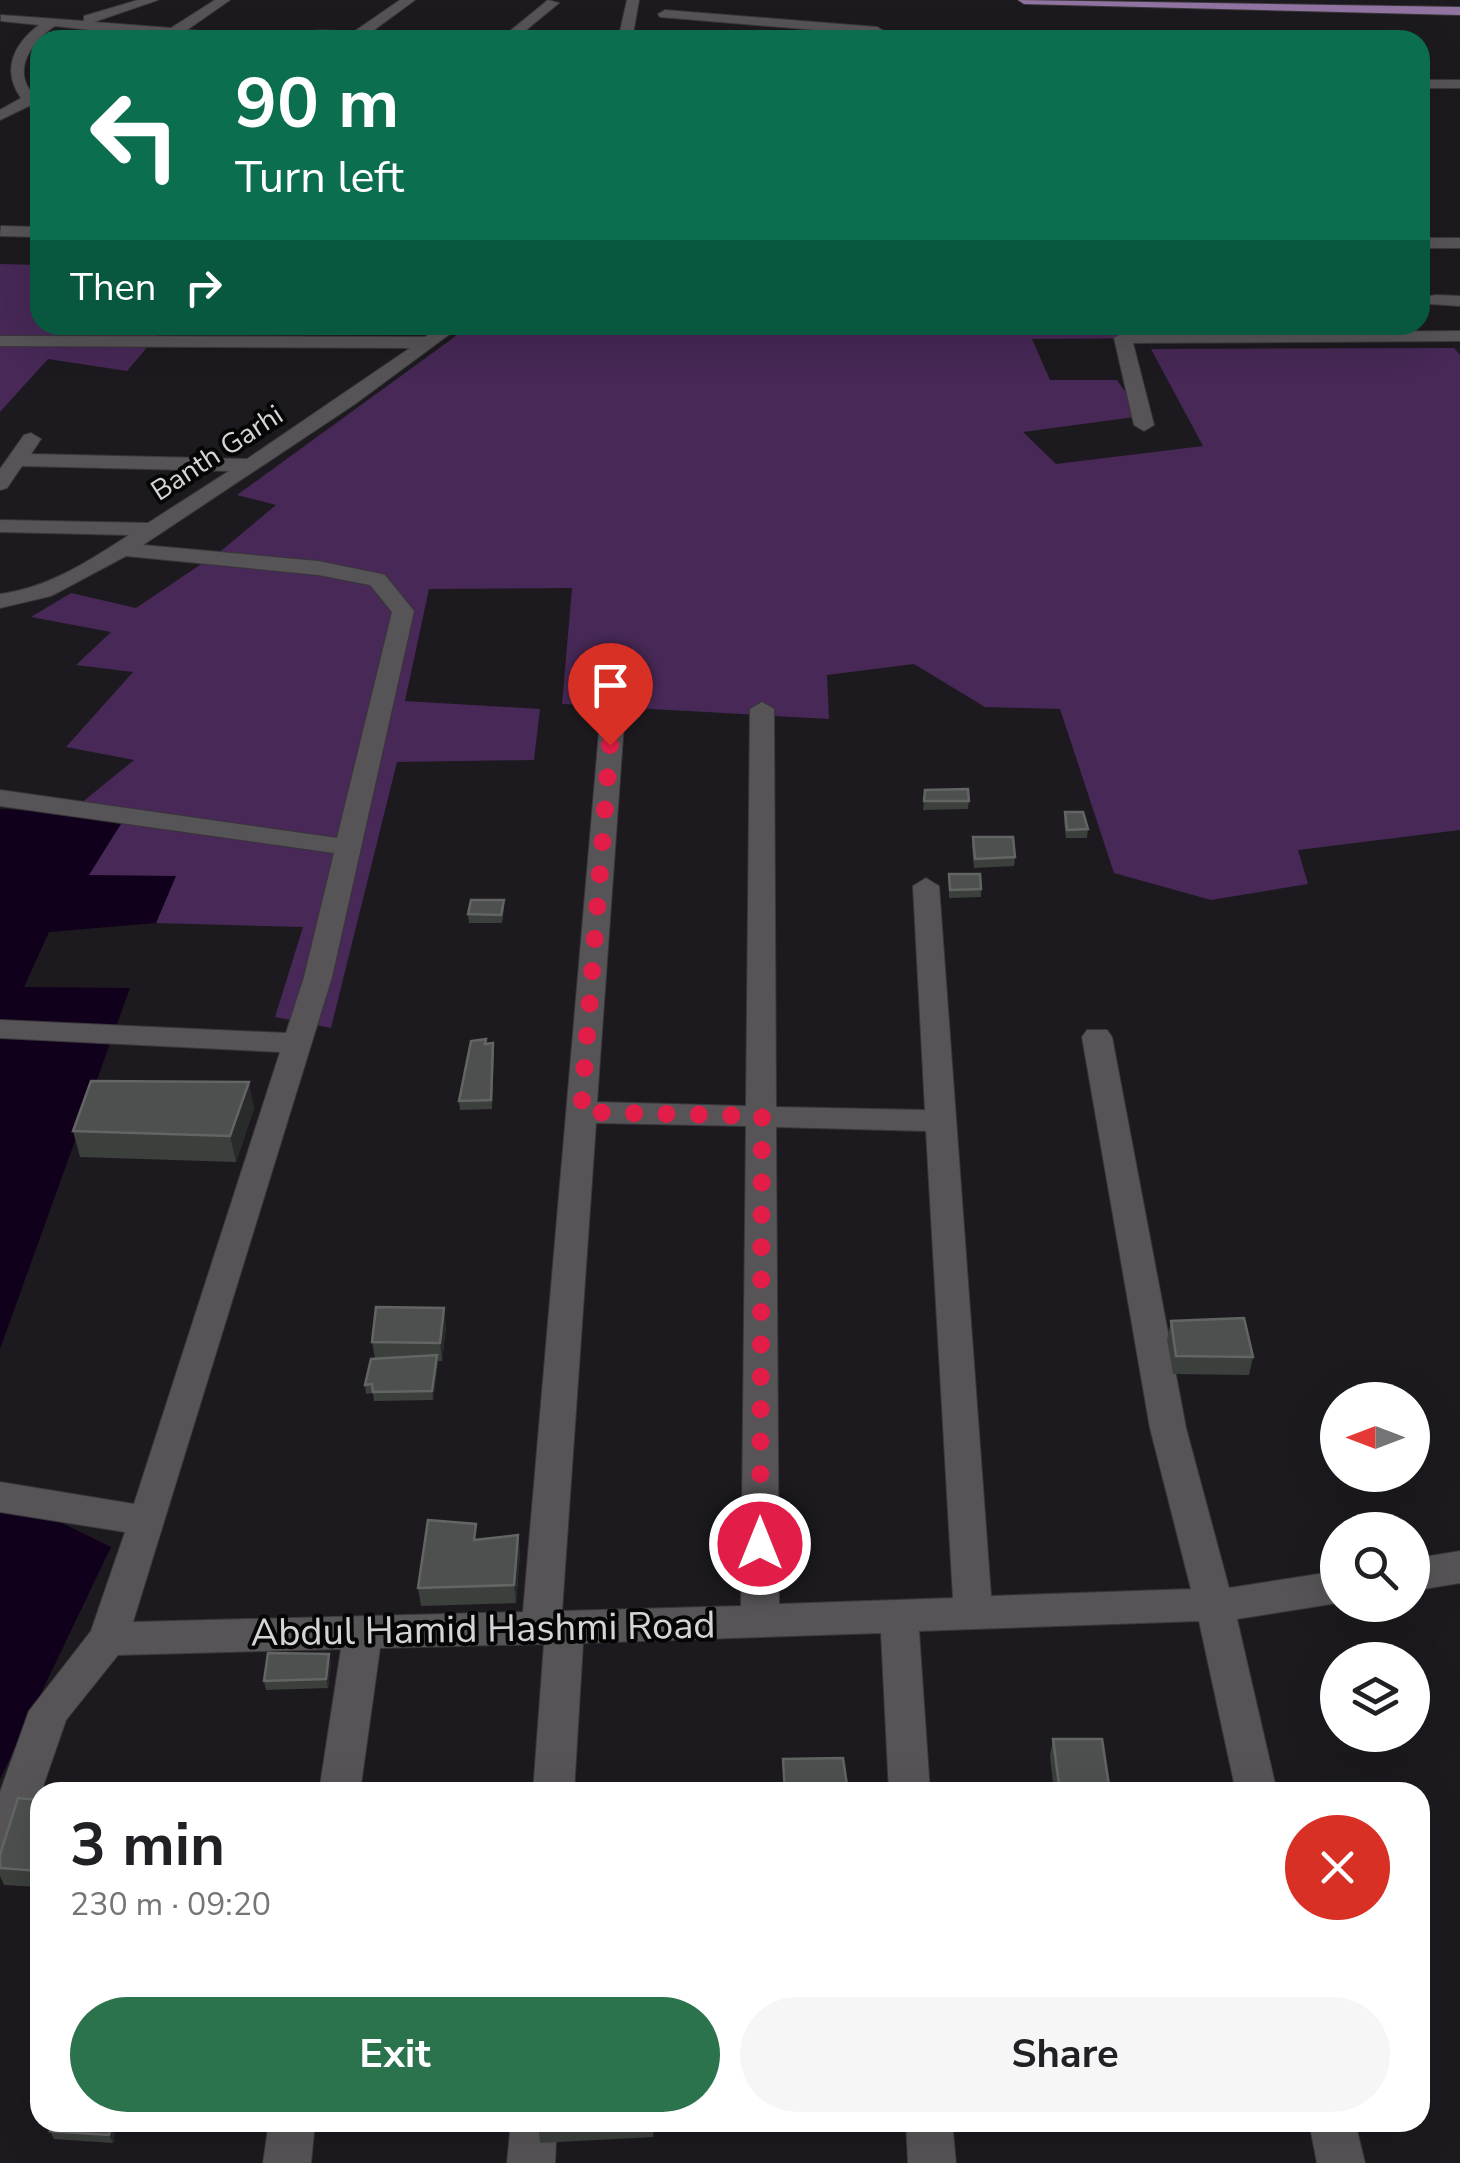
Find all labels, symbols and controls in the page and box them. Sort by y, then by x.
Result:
text: 90 m [235,56,399,152]
icon: left [70,70,200,200]
text: Turn left [235,147,404,208]
icon: right [176,260,231,315]
text: Then [70,262,156,313]
street label: Banth Garhi [144,396,290,510]
pin [568,643,653,746]
icon: arrive [583,658,638,713]
north arrow [1320,1382,1430,1492]
map controls [1320,1382,1430,1752]
position arrow [708,1492,812,1596]
button: search [1320,1512,1430,1622]
street label: Abdul Hamid Hashmi Road [250,1599,716,1659]
button: layers [1320,1642,1430,1752]
text: 3 min [70,1804,225,1886]
button: close [1285,1815,1390,1920]
text: 230 m · 09:20 [70,1883,271,1926]
button: Exit [70,1997,720,2112]
button: Share [740,1997,1390,2112]

